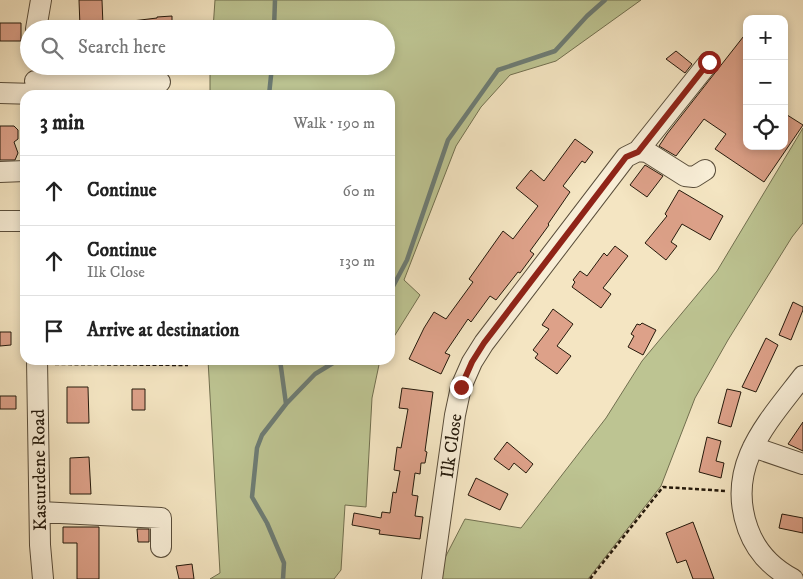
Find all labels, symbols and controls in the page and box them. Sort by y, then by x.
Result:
map controls [743,15,788,150]
button: + [743,15,788,60]
search box [20,20,395,75]
icon: search [38,34,66,62]
text: Search here [78,36,166,59]
route start [698,51,721,74]
button: − [743,60,788,105]
button: locate [743,105,788,150]
text: 3 min [40,110,85,136]
text: Walk · 190 m [293,113,375,133]
icon: ahead [40,177,68,205]
text: Continue [87,179,157,202]
text: 60 m [343,181,375,201]
text: Continue [87,239,157,262]
icon: ahead [40,247,68,275]
text: 130 m [339,251,375,271]
text: Ilk Close [87,262,145,282]
icon: arrive [40,317,68,345]
text: Arrive at destination [87,319,239,342]
route end [450,376,473,399]
street label: Kasturdene Road [28,409,52,531]
street label: Ilk Close [437,412,467,480]

